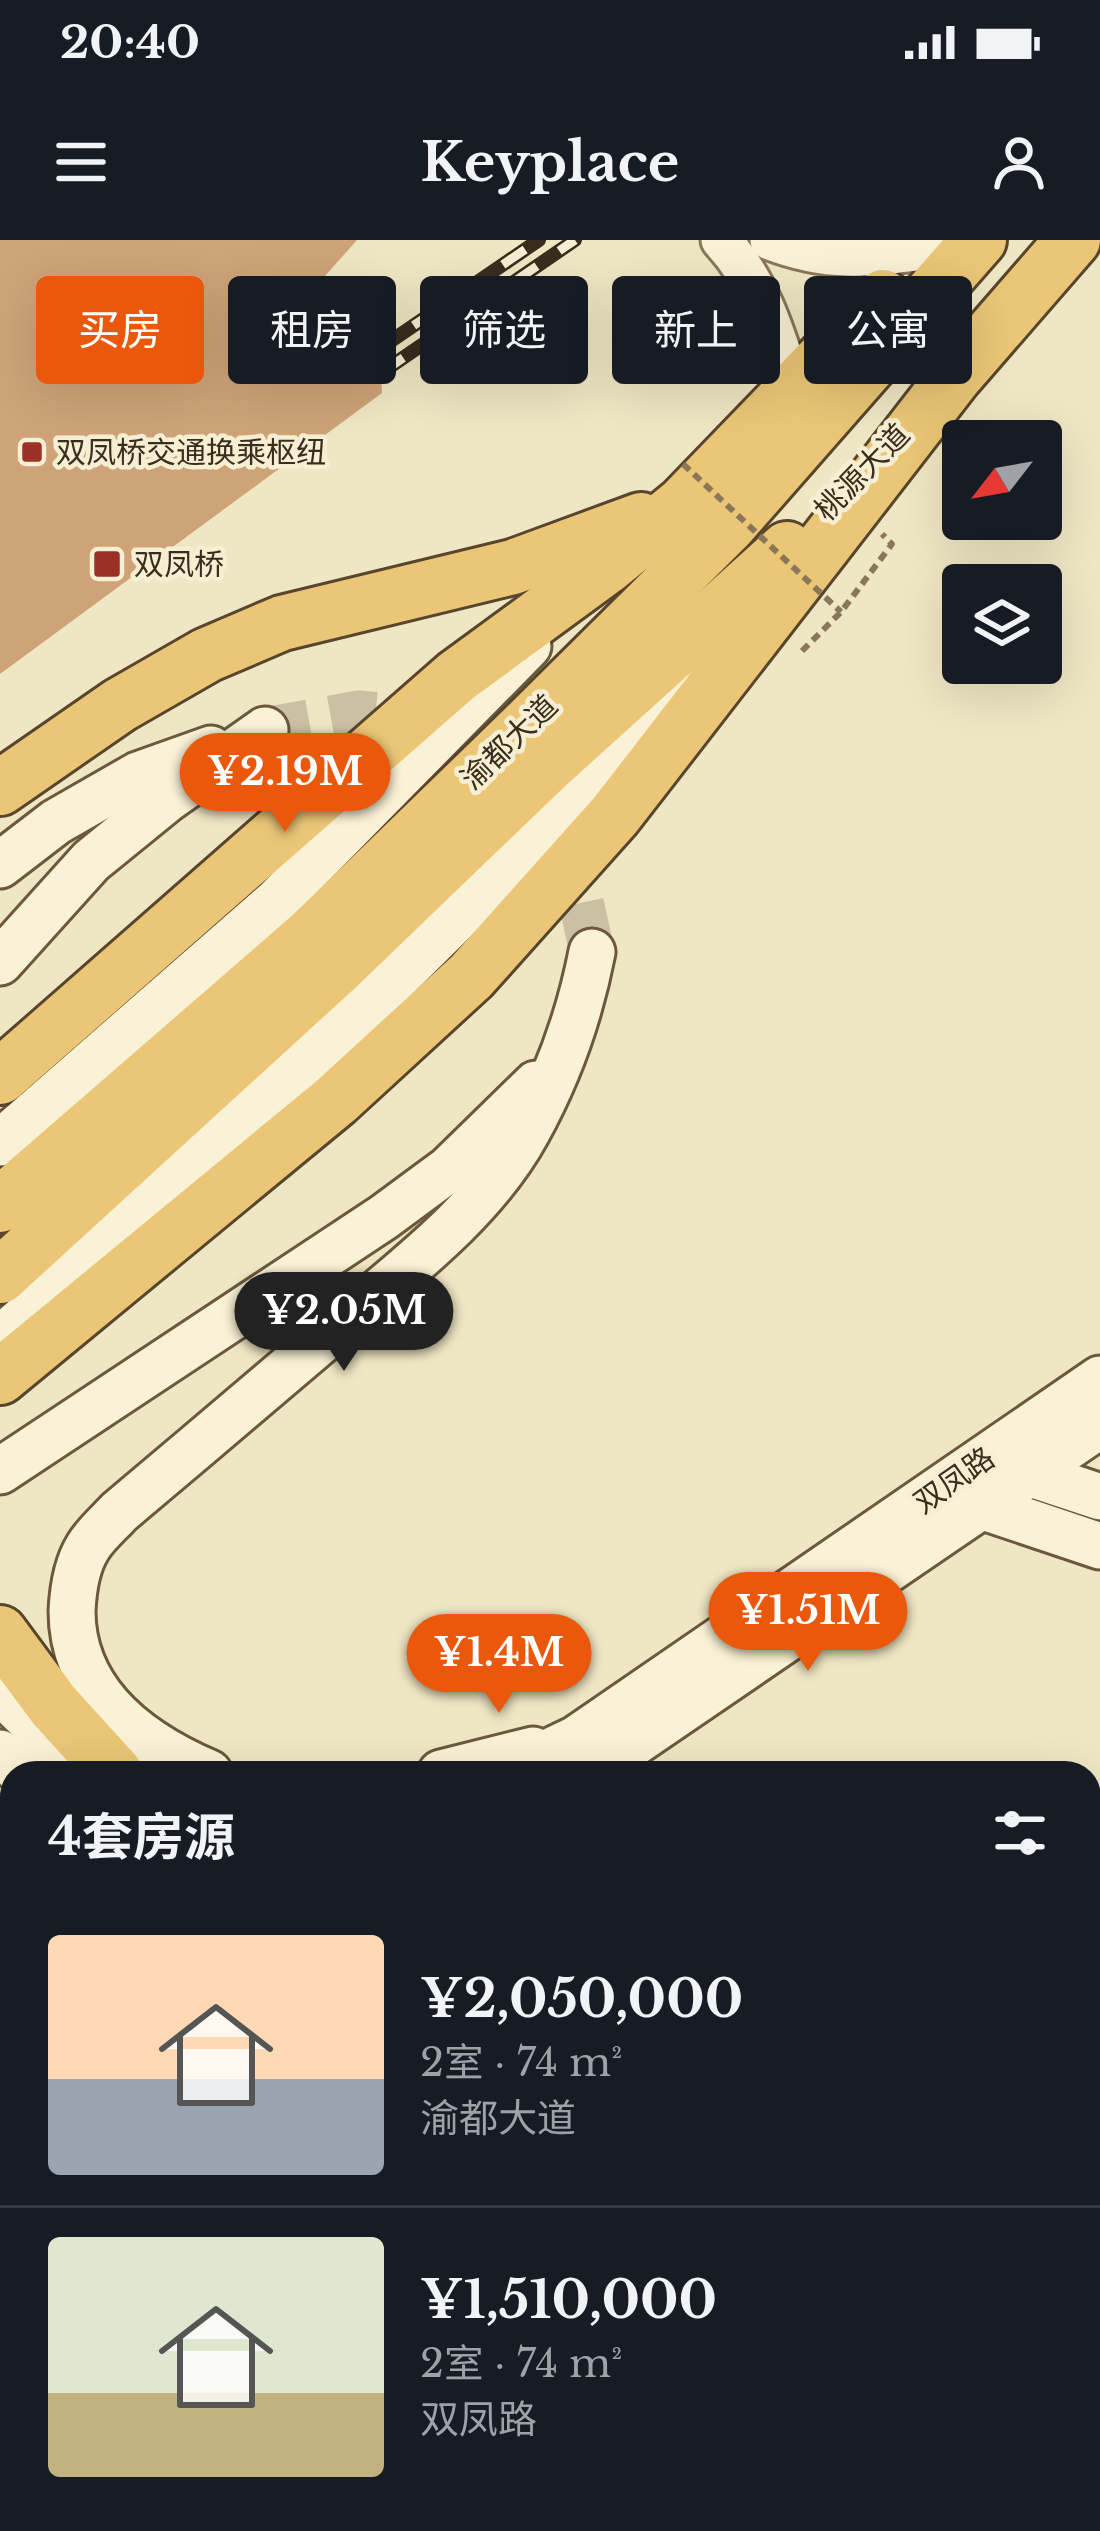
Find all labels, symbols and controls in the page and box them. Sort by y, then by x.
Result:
text: 20:40 [60,14,200,70]
icon: menu [48,129,114,195]
text: Keyplace [421,129,679,196]
icon: person [986,129,1052,195]
chip: 买房 [36,276,204,384]
chip: 租房 [228,276,396,384]
chip: 筛选 [420,276,588,384]
chip: 新上 [612,276,780,384]
chip: 公寓 [804,276,972,384]
street label: 桃源大道 [807,416,917,528]
north arrow [942,420,1062,540]
map controls [942,420,1062,684]
place label: 双凤桥交通换乘枢纽 [56,434,326,471]
marker: 双凤桥交通换乘枢纽 [19,439,45,465]
place label: 双凤桥 [134,546,224,583]
marker: 双凤桥 [91,548,123,580]
button: layers [942,564,1062,684]
street label: 渝都大道 [453,687,565,797]
pin: ¥2.19M [187,733,383,835]
text: ¥2.19M [207,747,363,796]
pin: ¥2.05M [246,1272,442,1374]
text: ¥2.05M [261,1286,427,1335]
street label: 双凤路 [907,1439,1001,1521]
pin: ¥1.51M [710,1572,906,1674]
text: ¥1.51M [735,1586,881,1635]
pin: ¥1.4M [415,1614,583,1716]
text: ¥1.4M [434,1628,564,1677]
icon: filters [987,1800,1053,1866]
text: 4套房源 [48,1806,235,1869]
text: ¥2,050,000 [420,1968,743,2031]
icon: home [144,1983,288,2127]
text: 2室 · 74 m² [420,2038,622,2087]
text: 渝都大道 [420,2094,576,2143]
text: ¥1,510,000 [420,2269,717,2332]
icon: home [144,2285,288,2429]
text: 2室 · 74 m² [420,2339,622,2388]
text: 双凤路 [420,2395,537,2444]

